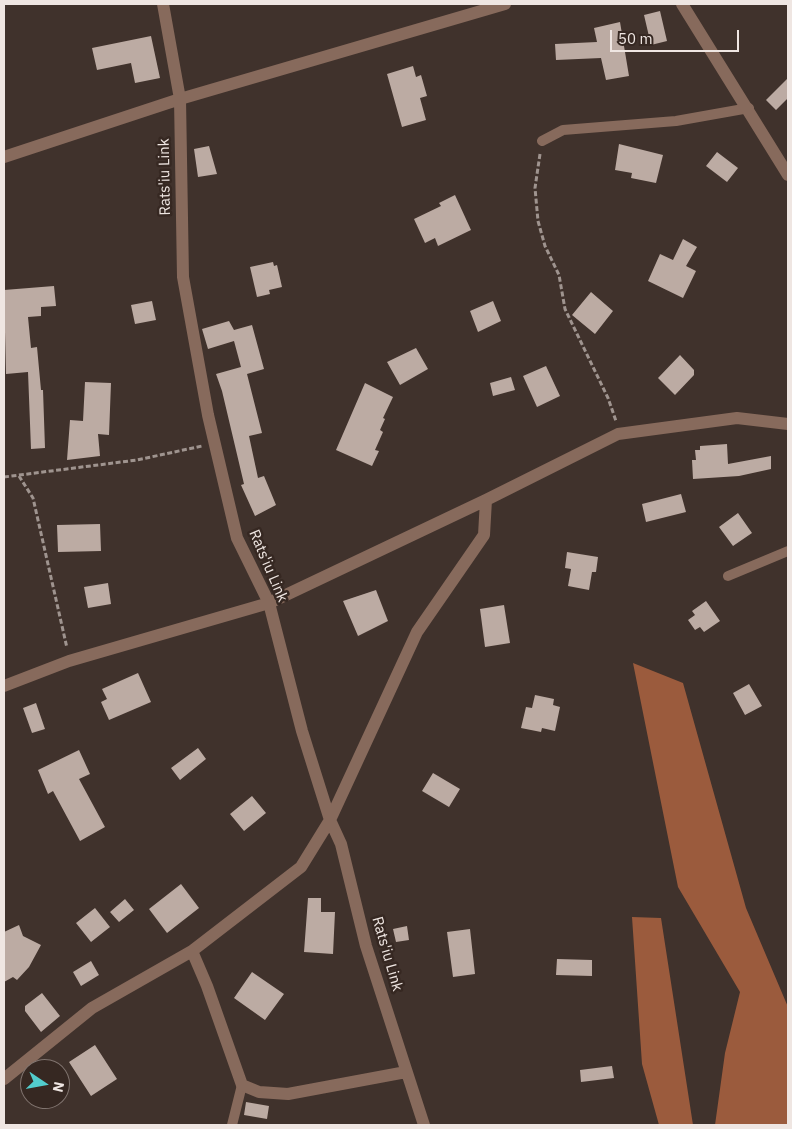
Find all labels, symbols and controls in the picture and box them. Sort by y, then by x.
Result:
scale bar [612,20,741,52]
text: 50 m [618,29,653,48]
street label: Rats'iu Link [155,138,175,216]
street label: Rats'iu Link [245,527,291,605]
street label: Rats'iu Link [368,915,406,993]
north arrow [20,1059,70,1109]
text: N [49,1080,69,1094]

